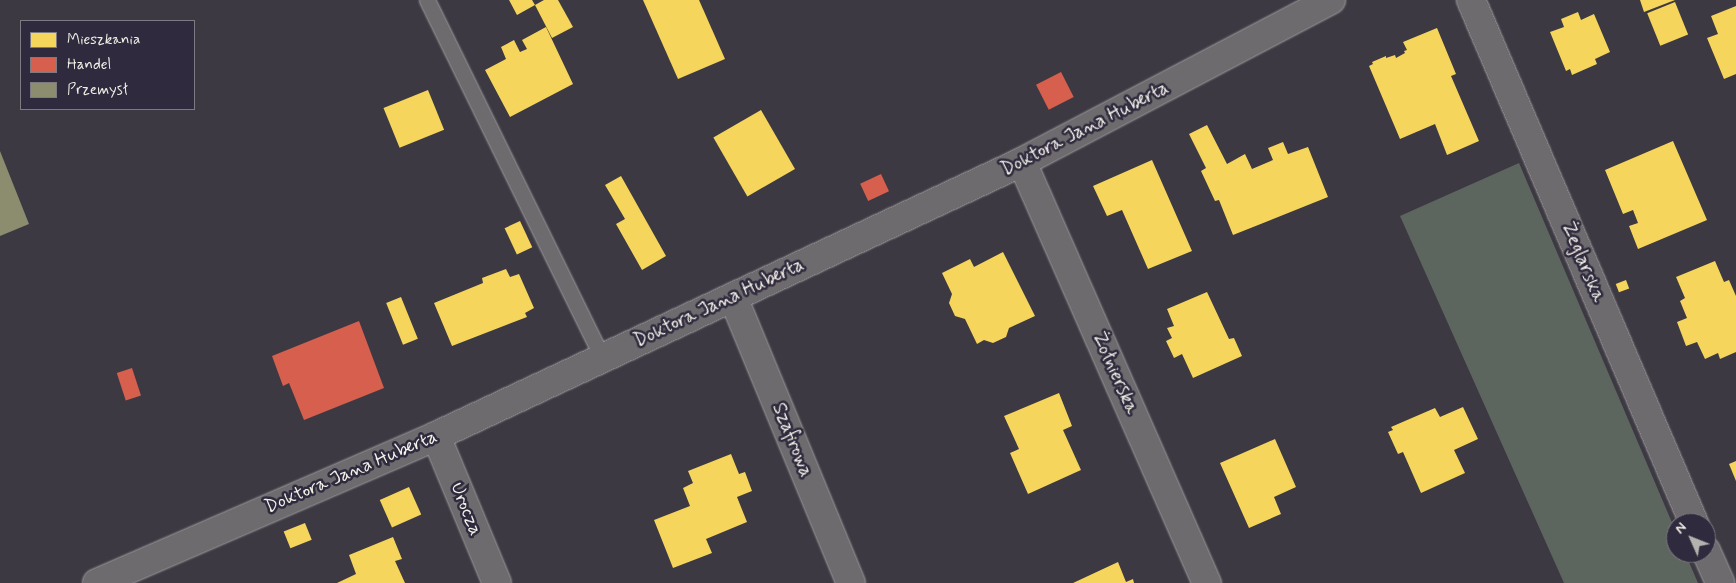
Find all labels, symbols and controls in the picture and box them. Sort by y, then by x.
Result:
legend [20,20,195,110]
text: Mieszkania [67,30,140,50]
text: Handel [67,55,111,75]
street label: Doktora Jana Huberta [999,78,1171,180]
text: Przemysł [67,80,128,100]
street label: Żeglarska [1556,218,1610,306]
street label: Doktora Jana Huberta [632,254,806,352]
street label: Żołnierska [1087,328,1143,418]
street label: Szafirowa [767,400,817,480]
street label: Doktora Jana Huberta [263,426,439,518]
street label: Urocza [445,479,487,539]
north arrow [1666,513,1716,563]
text: N [1671,519,1691,538]

